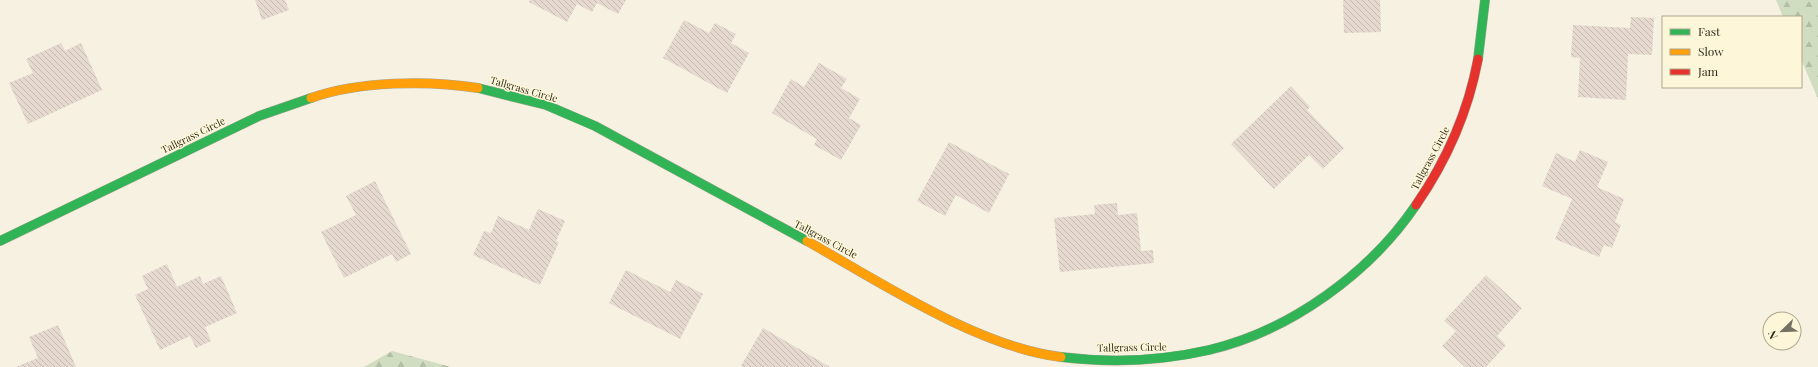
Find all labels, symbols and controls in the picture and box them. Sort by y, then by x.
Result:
legend [1662,16,1802,88]
text: Fast [1698,23,1721,39]
text: Slow [1698,43,1724,59]
text: Jam [1697,63,1719,79]
street label: Tallgrass Circle [489,73,559,105]
street label: Tallgrass Circle [159,113,227,157]
street label: Tallgrass Circle [1407,124,1453,192]
street label: Tallgrass Circle [792,216,860,262]
north arrow [1762,311,1802,351]
text: N [1764,328,1781,342]
street label: Tallgrass Circle [1097,339,1167,355]

